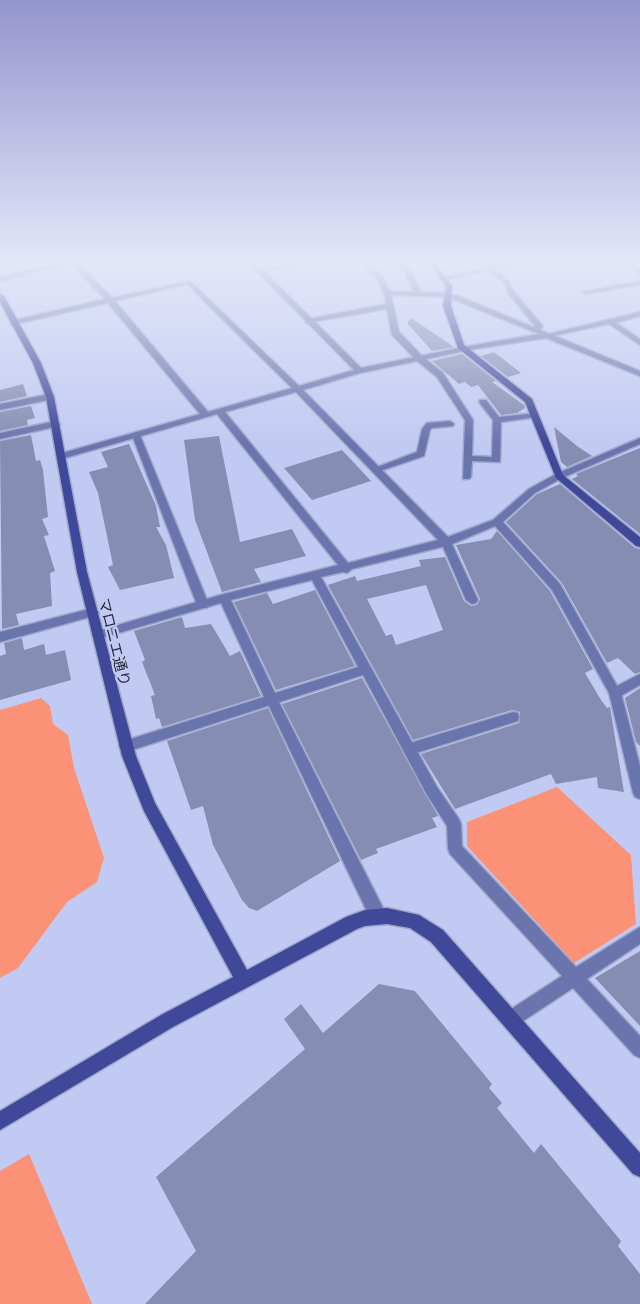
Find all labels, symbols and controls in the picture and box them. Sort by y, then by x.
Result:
street label: マロニエ通り [95,596,135,688]

